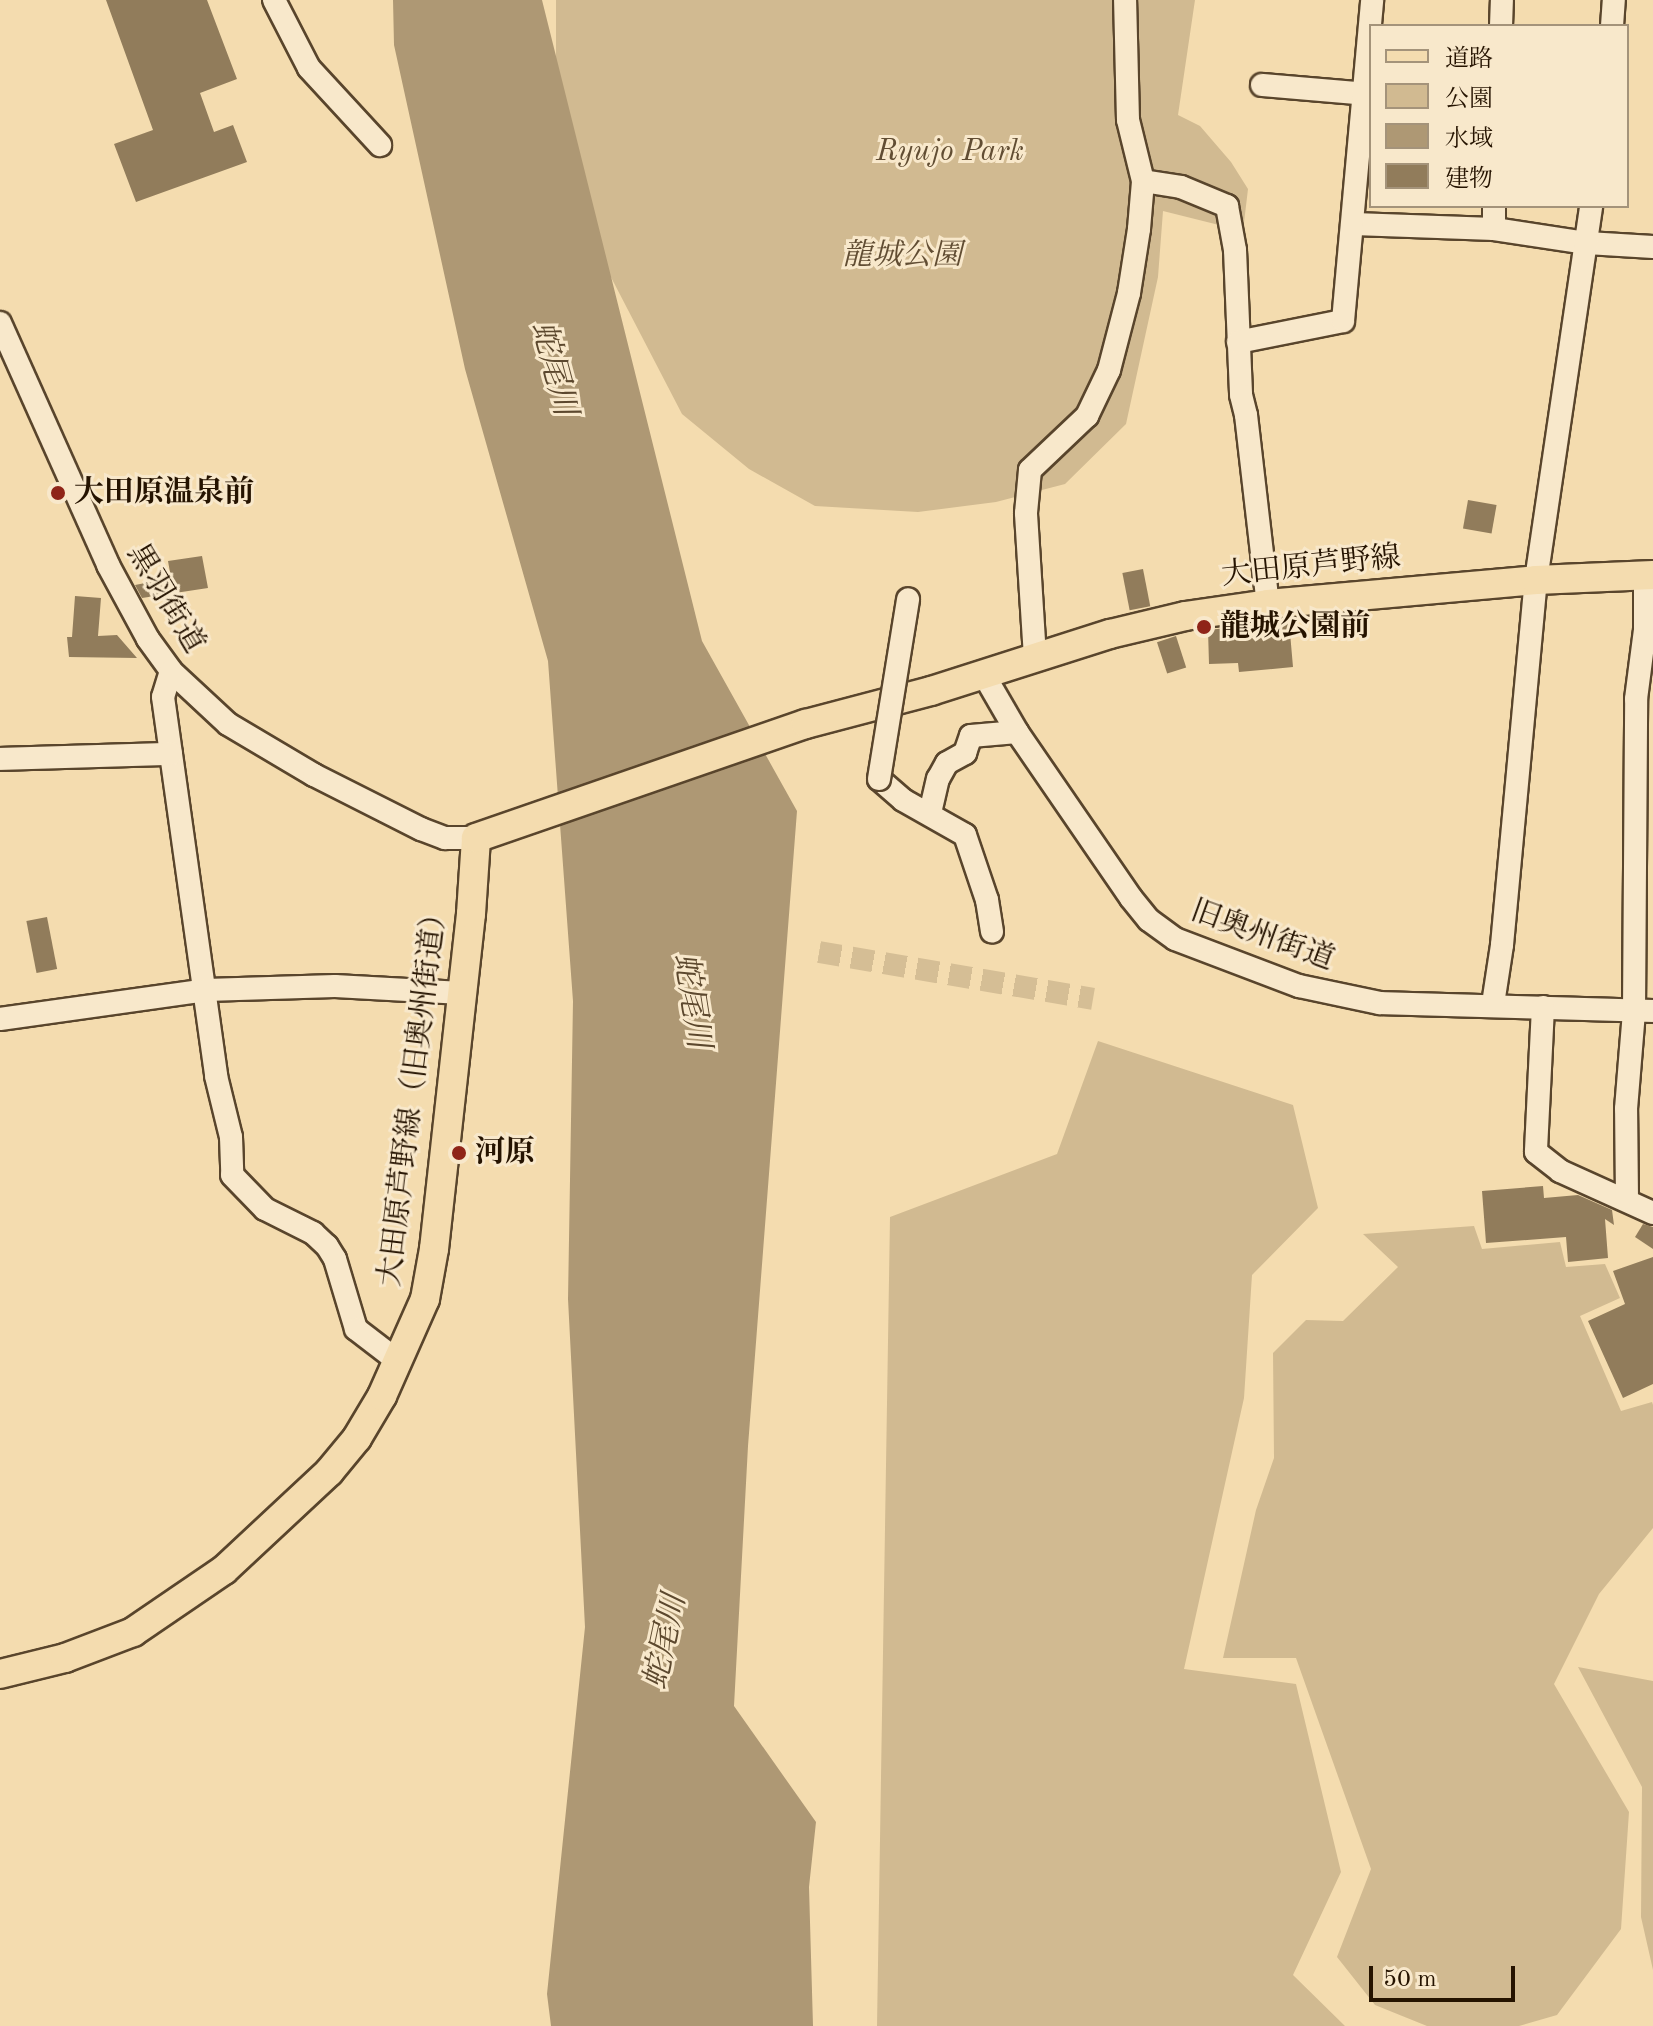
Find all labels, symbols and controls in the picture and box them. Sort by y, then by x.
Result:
legend [1369,24,1629,208]
text: 道路 [1445,48,1493,72]
text: 公園 [1445,88,1493,112]
text: 水域 [1445,128,1493,152]
park label: Ryujo Park [876,134,1024,170]
text: 建物 [1445,168,1493,192]
park label: 龍城公園 [842,238,962,274]
water label: 蛇尾川 [521,318,583,420]
place label: 大田原温泉前 [74,475,254,511]
marker: 大田原温泉前 [49,484,67,502]
street label: 黒羽街道 [119,538,211,660]
street label: 大田原芦野線 [1220,540,1402,594]
place label: 龍城公園前 [1220,609,1370,645]
marker: 龍城公園前 [1195,618,1213,636]
street label: 旧奥州街道 [1185,893,1339,979]
street label: 大田原芦野線（旧奥州街道） [372,897,456,1289]
water label: 蛇尾川 [664,951,716,1051]
place label: 河原 [475,1135,535,1171]
marker: 河原 [450,1144,468,1162]
water label: 蛇尾川 [638,1591,696,1693]
scale bar [1373,1950,1519,2000]
text: 50 m [1383,1968,1437,1992]

